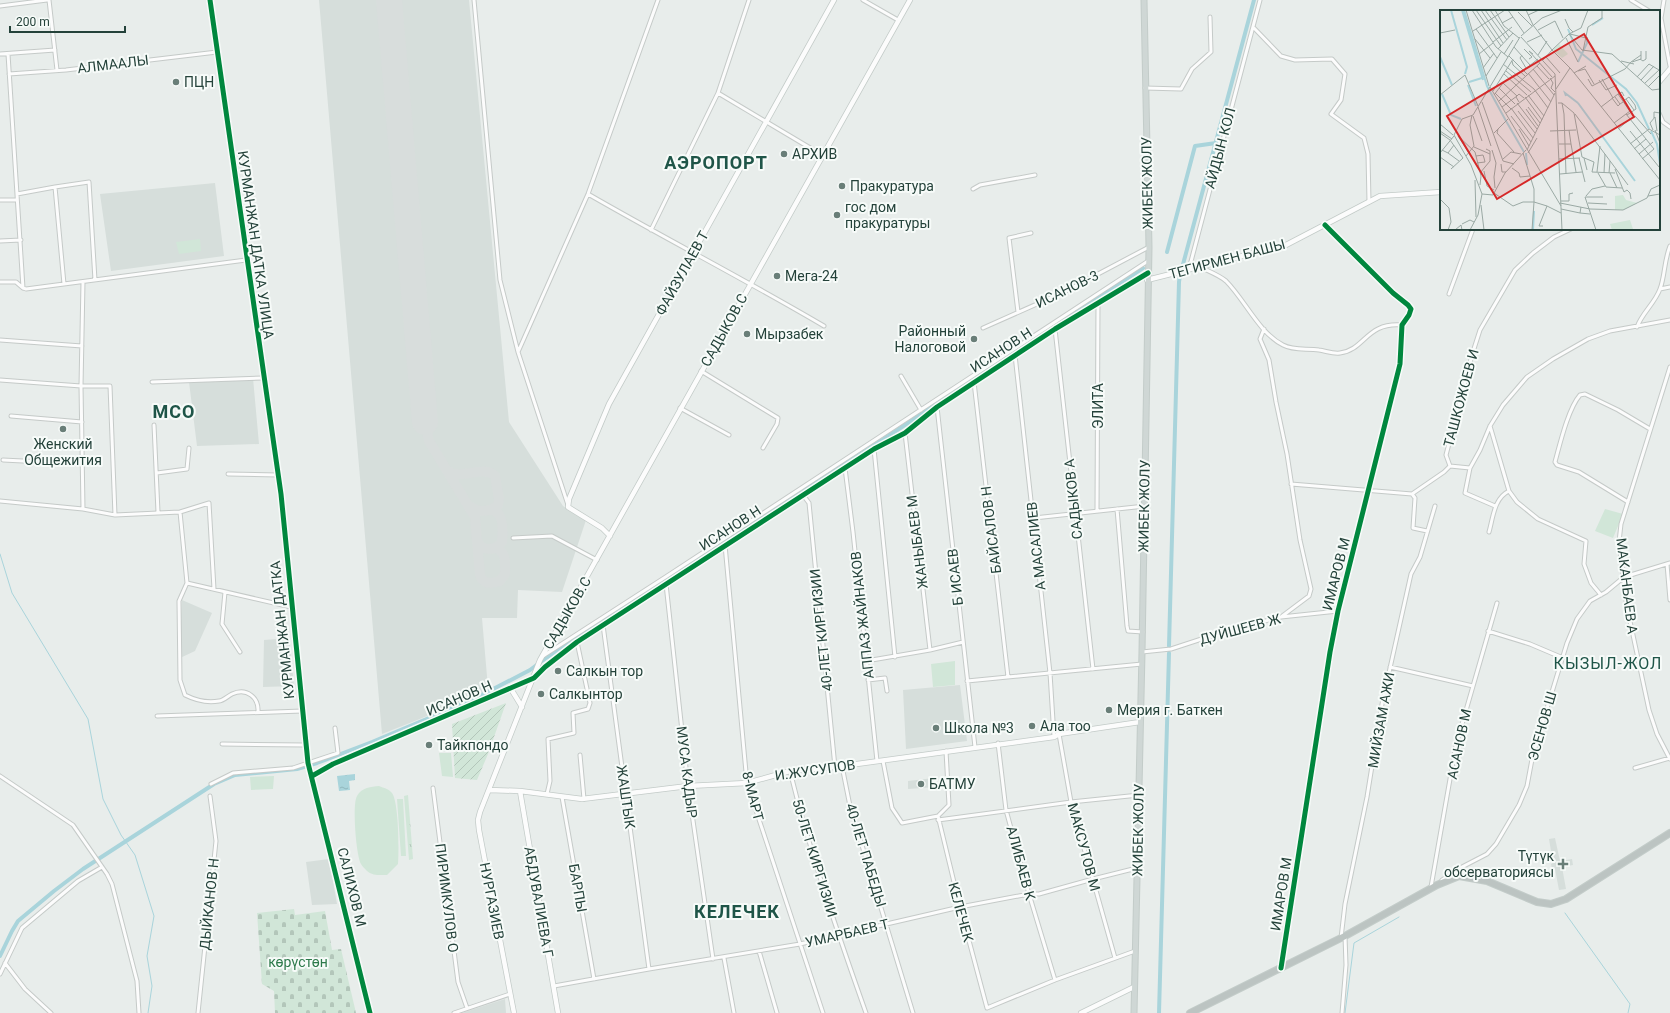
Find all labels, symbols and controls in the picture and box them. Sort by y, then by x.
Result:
scale bar [10,8,125,34]
inset map [1440,10,1660,230]
text: 200 m [16,15,50,29]
street label: АЛМААЛЫ [76,52,150,76]
place label: ПЦН [184,74,214,90]
marker: ПЦН [171,77,181,87]
street label: АЙДЫН КОЛ [1201,106,1239,190]
street label: ЖИБЕК ЖОЛУ [1138,136,1156,229]
place label: АРХИВ [792,146,837,162]
marker: АРХИВ [779,149,789,159]
street label: КУРМАНЖАН ДАТКА УЛИЦА [235,150,277,340]
district label: АЭРОПОРТ [664,152,768,173]
place label: Пракуратура [850,178,934,194]
marker: Пракуратура [837,181,847,191]
place label: гос дом пракуратуры [845,199,930,231]
marker: гос дом пракуратуры [832,210,842,220]
street label: ФАЙЗУЛАЕВ Т [652,227,712,318]
street label: ТЕГИРМЕН БАШЫ [1167,236,1287,282]
street label: ИСАНОВ-3 [1033,267,1101,311]
place label: Мега-24 [785,268,838,284]
marker: Мега-24 [772,271,782,281]
street label: САДЫКОВ.С [697,291,751,369]
place label: Районный Налоговой [895,323,966,355]
street label: ИСАНОВ Н [967,324,1035,376]
place label: Мырзабек [755,326,824,342]
marker: Мырзабек [742,329,752,339]
marker: Районный Налоговой [969,334,979,344]
street label: ТАШКОЖОЕВ И [1440,347,1482,449]
street label: ЭЛИТА [1090,383,1106,429]
district label: МСО [153,401,195,422]
marker: Женский Общежития [58,424,68,434]
place label: Женский Общежития [24,436,102,468]
street label: САДЫКОВ А [1061,458,1085,540]
street label: ЖИБЕК ЖОЛУ [1135,459,1153,552]
street label: БАЙСАЛОВ Н [978,485,1004,575]
street label: ЖАНЫБАЕВ М [903,494,931,590]
street label: А МАСАЛИЕВ [1023,501,1049,591]
street label: ИСАНОВ Н [696,502,764,554]
street label: ИМАРОВ М [1319,536,1353,612]
street label: МАКАНБАЕВ А [1613,537,1641,635]
street label: Б ИСАЕВ [944,548,966,606]
street label: АППАЗ ЖАЙНАКОВ [847,550,877,680]
street label: КУРМАНЖАН ДАТКА [267,560,297,700]
street label: 40-ЛЕТ КИРГИЗИИ [807,568,835,692]
street label: САДЫКОВ.С [540,574,594,652]
street label: ДУЙШЕЕВ Ж [1198,610,1283,648]
district label: КЫЗЫЛ-ЖОЛ [1554,654,1662,673]
place label: Салкын тор [566,663,643,679]
marker: Салкын тор [553,666,563,676]
street label: МИЙЗАМ АЖИ [1365,671,1397,769]
street label: ИСАНОВ Н [424,677,494,719]
place label: Салкынтор [549,686,623,702]
marker: Салкынтор [536,689,546,699]
street label: ЭСЕНОВ Ш [1524,689,1560,763]
place label: Мерия г. Бaткен [1117,702,1223,718]
marker: Мерия г. Бaткен [1104,705,1114,715]
street label: АСАНОВ М [1444,707,1474,781]
place label: Ала тоо [1040,718,1091,734]
place label: Школа №3 [944,720,1014,736]
marker: Ала тоо [1027,721,1037,731]
marker: Школа №3 [931,723,941,733]
street label: МУСА КАДЫР [673,725,701,819]
place label: Тайкпондо [437,737,508,753]
marker: Тайкпондо [424,740,434,750]
street label: И.ЖУСУПОВ [774,756,856,784]
street label: ЖАШТЫК [614,764,638,830]
street label: 8-МАРТ [739,770,767,823]
place label: БАТМУ [929,776,976,792]
marker: БАТМУ [916,779,926,789]
street label: ЖИБЕК ЖОЛУ [1129,783,1147,876]
street label: 50-ЛЕТ КИРГИЗИИ [789,797,841,919]
street label: 40-ЛЕТ ПАБЕДЫ [843,801,889,909]
street label: МАКСУТОВ М [1065,801,1103,893]
street label: АЛИБАЕВ К [1003,824,1039,902]
street label: ПИРИМКУЛОВ О [432,843,462,953]
street label: АБДУВАЛИЕВА Г [521,845,557,959]
street label: САЛИХОВ М [334,846,370,928]
place label: Түтүк обсерваториясы [1444,848,1554,880]
street label: ИМАРОВ М [1267,856,1295,932]
street label: ДЫЙКАНОВ Н [196,857,222,951]
marker: Түтүк обсерваториясы [1557,858,1569,870]
street label: НУРГАЗИЕВ [477,861,507,941]
street label: БАРПЫ [566,863,590,913]
street label: КЕЛЕЧЕК [945,880,977,944]
district label: КЕЛЕЧЕК [694,901,780,922]
street label: УМАРБАЕВ Т [804,915,891,950]
park label: көрүстөн [268,954,328,970]

